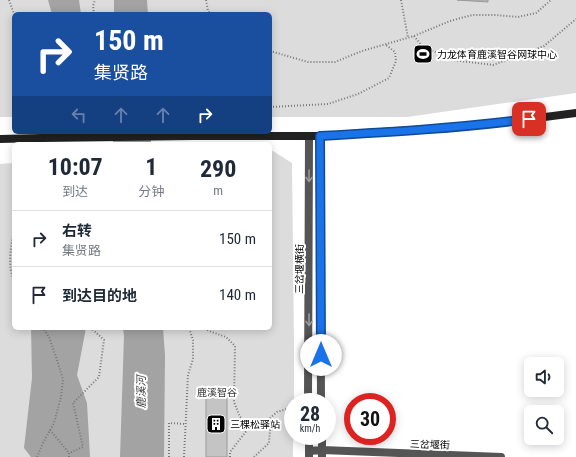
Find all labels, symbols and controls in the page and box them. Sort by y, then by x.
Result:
text: 150 m [94,24,164,57]
icon: right [28,28,80,80]
sports icon: 力龙体育鹿溪智谷网球中心 [412,43,434,65]
place label: 力龙体育鹿溪智谷网球中心 [437,49,557,60]
text: 集贤路 [94,62,148,83]
pin [512,102,546,136]
icon: left [68,104,90,126]
icon: ahead [110,104,132,126]
icon: ahead [152,104,174,126]
icon: right [194,104,216,126]
icon: arrive [518,108,540,130]
text: 10:07 [48,153,103,181]
text: 1 [145,153,157,181]
text: 290 [200,155,236,183]
one-way arrow [305,169,313,182]
text: m [213,183,223,198]
text: 到达 [62,184,88,199]
text: 分钟 [138,184,164,199]
text: 右转 [62,222,92,240]
icon: right [28,228,50,250]
text: 150 m [219,230,256,248]
text: 集贤路 [62,243,101,258]
street label: 三岔堰横街 [294,244,305,294]
icon: arrive [28,284,50,306]
text: 140 m [219,286,256,304]
text: 到达目的地 [62,287,137,305]
one-way arrow [305,313,313,326]
position arrow [300,334,342,376]
map controls [524,357,564,445]
button: sound [524,357,564,397]
water label: 鹿溪河 [135,374,148,409]
park label: 鹿溪智谷 [197,387,237,398]
speed limit sign: 30 [344,393,396,445]
text: 28 [300,402,320,426]
button: search [524,405,564,445]
building icon: 三棵松驿站 [205,413,227,435]
place label: 三棵松驿站 [230,419,280,430]
text: km/h [300,423,320,434]
street label: 三岔堰街 [410,438,450,451]

